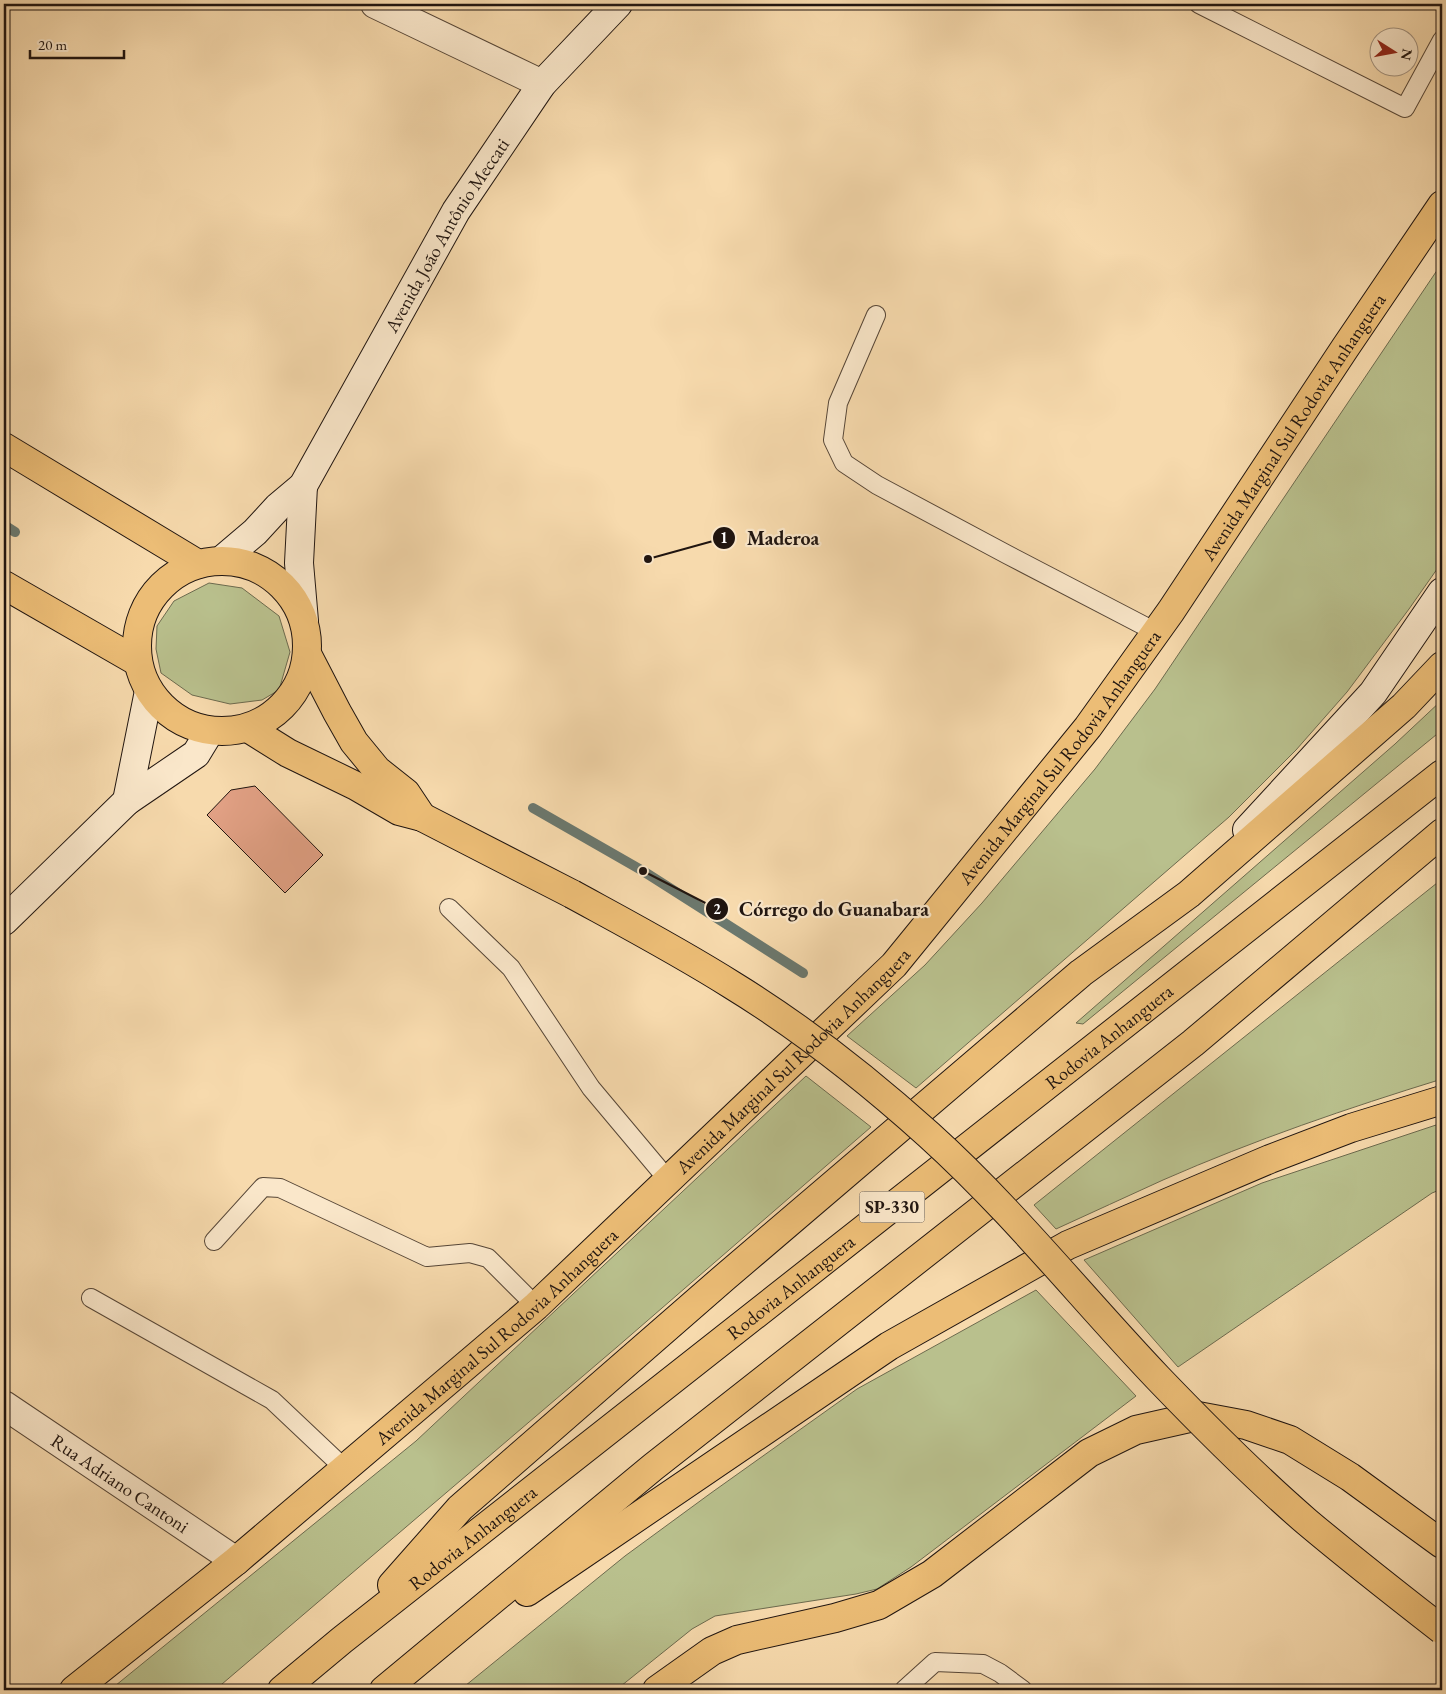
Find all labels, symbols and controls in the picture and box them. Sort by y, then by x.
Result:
scale bar [30,28,124,60]
north arrow [1368,28,1418,78]
text: 20 m [38,35,67,54]
text: N [1397,47,1417,62]
street label: Avenida João Antônio Meccati [378,133,515,338]
street label: Avenida Marginal Sul Rodovia Anhanguera [1195,288,1392,566]
callout: Maderoa [712,520,829,555]
text: Maderoa [747,525,820,551]
text: 1 [720,528,728,547]
street label: Avenida Marginal Sul Rodovia Anhanguera [952,625,1167,891]
callout: Córrego do Guanabara [704,891,939,926]
text: Córrego do Guanabara [739,896,929,922]
text: 2 [713,899,721,918]
street label: Avenida Marginal Sul Rodovia Anhanguera [670,943,916,1180]
street label: Rodovia Anhanguera [1040,978,1179,1095]
road number: SP-330 [860,1192,924,1222]
street label: Avenida Marginal Sul Rodovia Anhanguera [369,1222,624,1451]
street label: Rodovia Anhanguera [722,1229,860,1345]
street label: Rua Adriano Cantoni [46,1428,194,1539]
street label: Rodovia Anhanguera [403,1479,542,1596]

